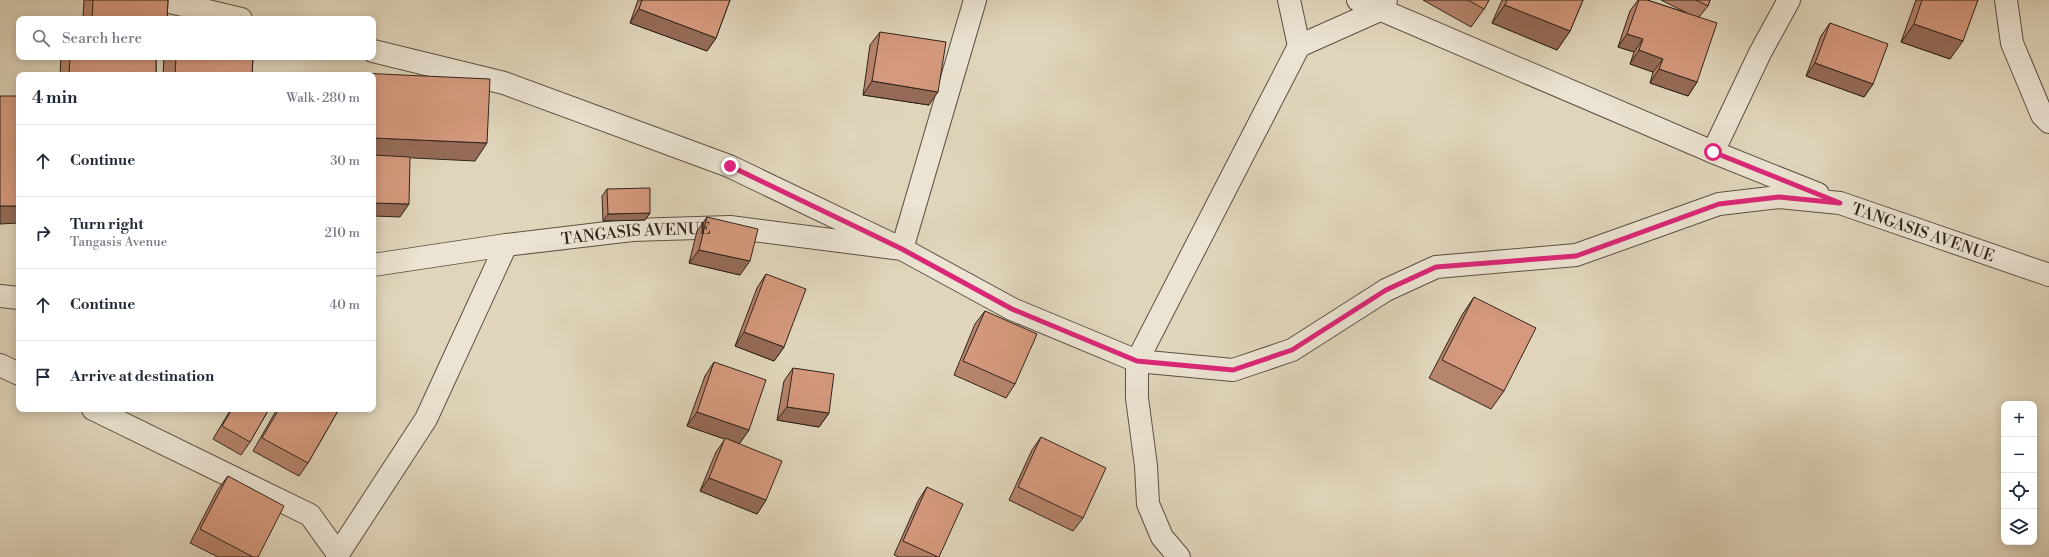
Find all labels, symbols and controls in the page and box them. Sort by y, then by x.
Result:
search box [16,16,376,60]
icon: search [30,27,52,49]
text: Search here [62,29,142,48]
text: 4 min [32,87,77,109]
text: Walk · 280 m [286,90,360,106]
route start [1704,143,1722,161]
icon: ahead [32,150,54,172]
text: Continue [70,151,135,170]
text: 30 m [330,153,360,169]
route end [721,157,739,175]
street label: TANGASIS AVENUE [1849,199,1997,267]
text: Turn right [70,215,144,234]
street label: TANGASIS AVENUE [560,219,711,249]
icon: right [32,222,54,244]
text: 210 m [325,225,360,241]
text: Tangasis Avenue [70,234,167,250]
icon: ahead [32,294,54,316]
text: Continue [70,295,135,314]
text: 40 m [330,297,360,313]
icon: arrive [32,366,54,388]
text: Arrive at destination [70,367,214,386]
map controls [2001,401,2037,545]
button: + [2001,401,2037,437]
button: − [2001,437,2037,473]
button: locate [2001,473,2037,509]
button: layers [2001,509,2037,545]

